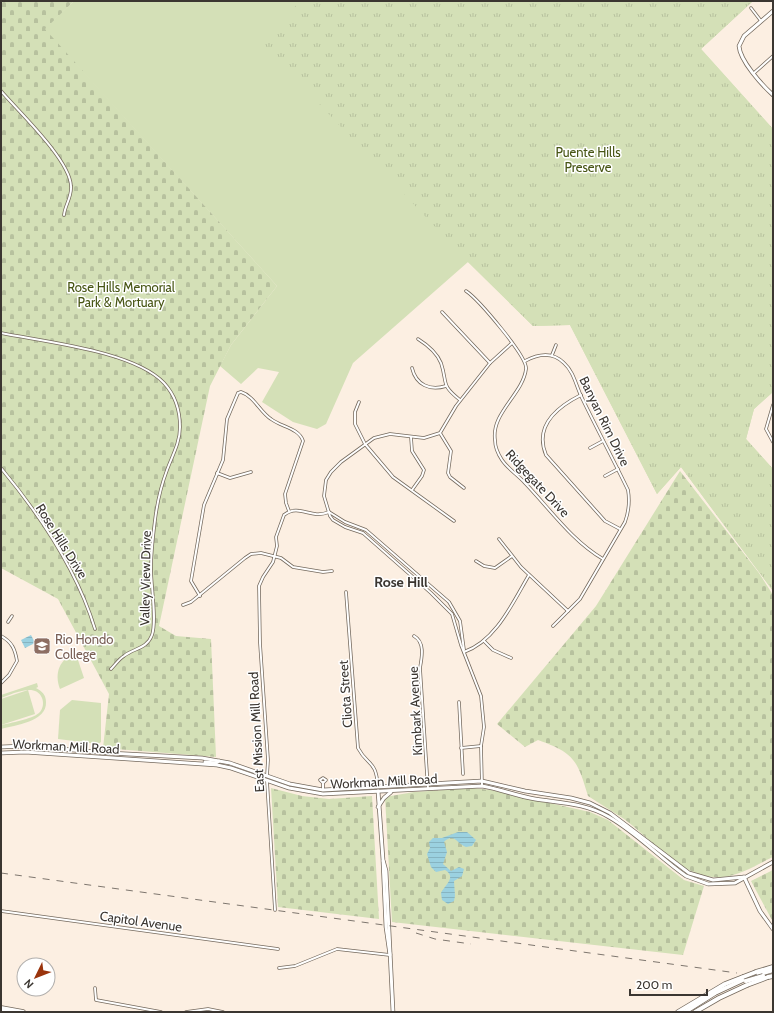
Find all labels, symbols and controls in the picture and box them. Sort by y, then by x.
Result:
park label: Puente Hills Preserve [555,144,621,175]
park label: Rose Hills Memorial Park & Mortuary [67,279,175,310]
street label: Banyan Rim Drive [576,373,634,469]
street label: Ridgegate Drive [503,446,574,520]
street label: Rose Hills Drive [33,501,92,582]
street label: Valley View Drive [136,530,154,626]
district label: Rose Hill [374,573,428,591]
place label: Rio Hondo College [55,631,113,662]
school or university icon: Rio Hondo College [32,636,52,656]
street label: Cliota Street [335,659,355,728]
street label: Kimbark Avenue [405,666,425,756]
street label: East Mission Mill Road [245,671,267,793]
street label: Workman Mill Road [12,735,120,757]
street label: Workman Mill Road [330,770,438,792]
street label: Capitol Avenue [99,907,184,935]
north arrow [16,957,56,997]
scale bar [630,971,707,997]
text: N [21,976,36,991]
text: 200 m [636,977,672,992]

